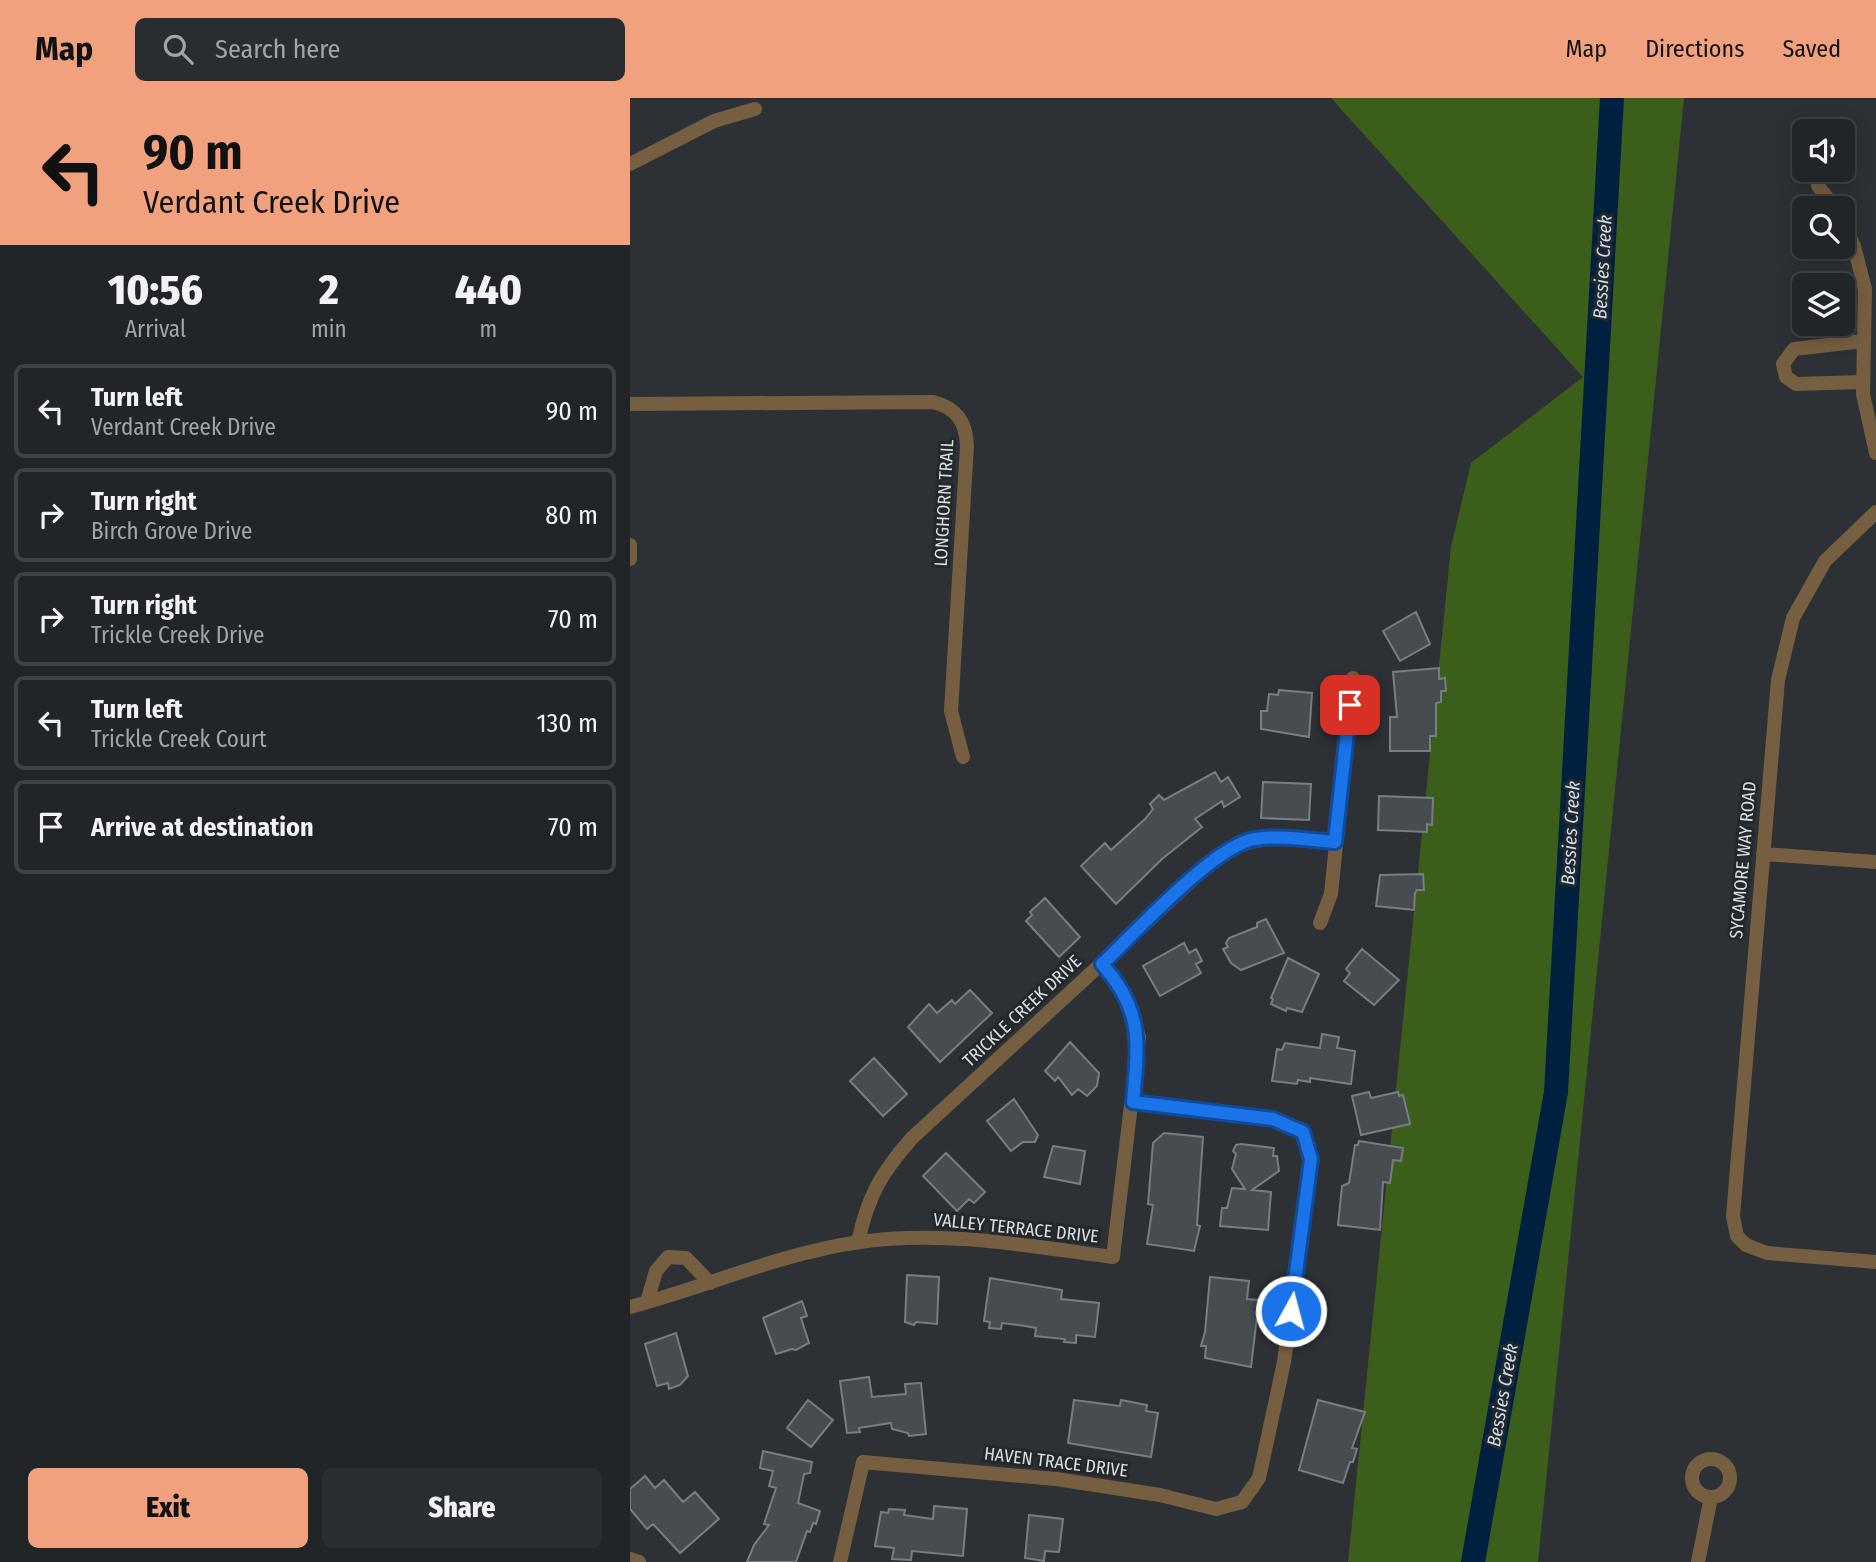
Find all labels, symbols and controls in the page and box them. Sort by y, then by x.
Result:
search box [135,18,625,81]
text: Map [35,29,93,69]
icon: search [159,30,197,68]
text: Search here [215,34,340,65]
text: Map [1566,35,1607,63]
text: Directions [1645,35,1744,63]
text: Saved [1782,35,1841,63]
map controls [1792,119,1855,336]
button: sound [1792,119,1855,182]
text: 90 m [143,123,243,182]
icon: left [28,126,119,217]
text: Verdant Creek Drive [143,183,400,221]
button: search [1792,196,1855,259]
water label: Bessies Creek [1588,214,1617,320]
text: 10:56 [108,265,203,315]
text: 2 [319,265,339,315]
text: 440 [455,265,522,315]
button: layers [1792,273,1855,336]
text: Arrival [125,315,186,343]
text: min [311,315,347,343]
text: m [479,315,497,343]
text: Turn left [91,382,183,413]
icon: left [32,392,70,430]
text: 90 m [546,396,598,427]
text: Verdant Creek Drive [91,413,276,441]
street label: LONGHORN TRAIL [930,439,958,567]
text: Turn right [91,486,197,517]
icon: right [32,496,70,534]
text: 80 m [545,500,598,531]
text: Birch Grove Drive [91,517,252,545]
text: Turn right [91,590,197,621]
icon: right [32,600,70,638]
text: 70 m [548,604,598,635]
text: Trickle Creek Drive [91,621,264,649]
pin [1320,675,1380,735]
icon: arrive [1331,686,1369,724]
text: Turn left [91,694,183,725]
icon: left [32,704,70,742]
text: 130 m [536,708,598,739]
text: Trickle Creek Court [91,725,267,753]
water label: Bessies Creek [1556,780,1585,886]
street label: SYCAMORE WAY ROAD [1725,780,1761,940]
icon: arrive [32,808,70,846]
text: Arrive at destination [91,812,314,843]
text: 70 m [548,812,598,843]
street label: TRICKLE CREEK DRIVE [958,950,1086,1072]
street label: VALLEY TERRACE DRIVE [932,1208,1100,1248]
position arrow [1254,1274,1328,1348]
water label: Bessies Creek [1482,1342,1523,1448]
street label: HAVEN TRACE DRIVE [983,1442,1129,1482]
button: Exit [28,1468,308,1548]
button: Share [322,1468,602,1548]

